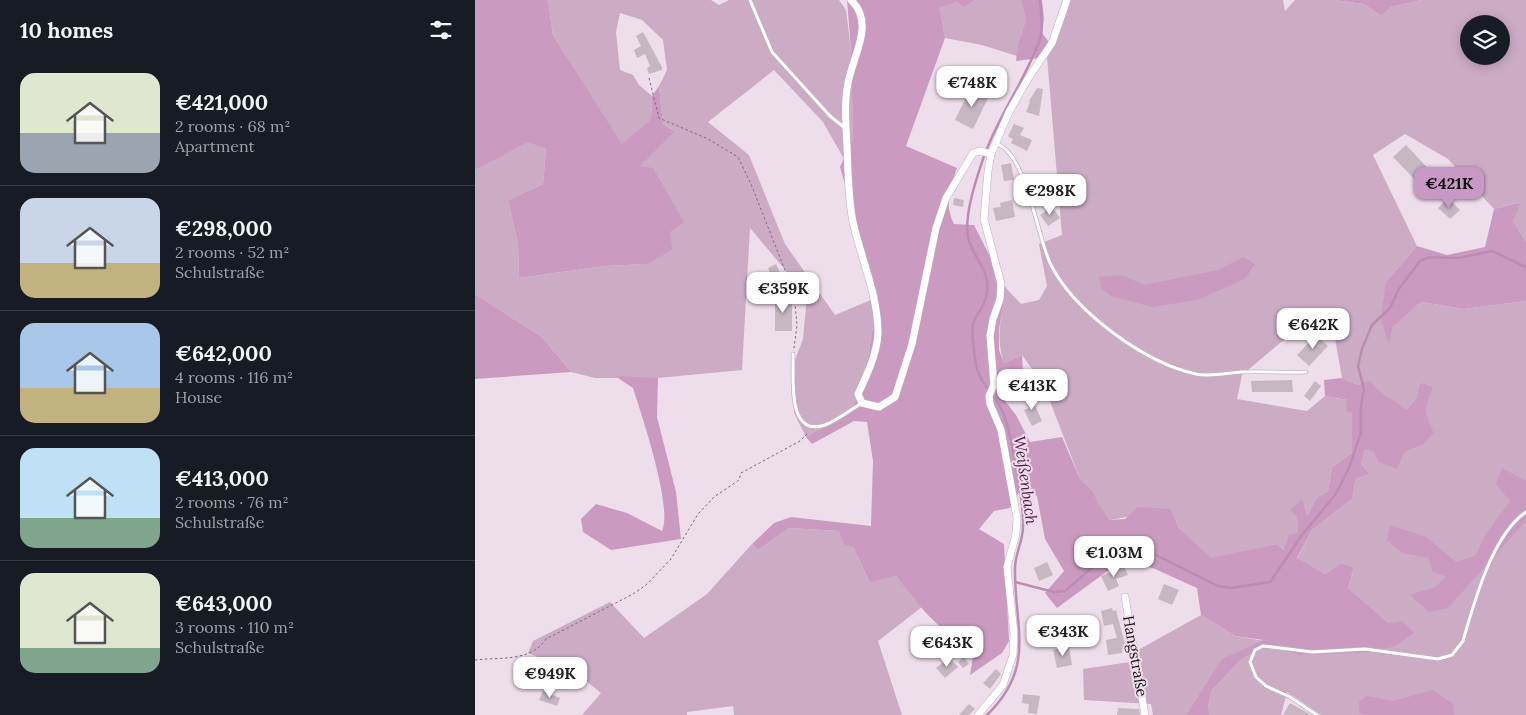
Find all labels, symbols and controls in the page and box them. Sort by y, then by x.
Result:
map controls [1460,15,1510,65]
button: layers [1460,15,1510,65]
icon: filters [427,16,455,44]
text: 10 homes [20,17,113,44]
pin: €748K [937,66,1007,108]
text: €748K [947,72,997,92]
text: €421,000 [175,89,268,116]
icon: home [60,93,120,153]
text: 2 rooms · 68 m² [175,116,290,136]
text: Apartment [175,136,255,156]
pin: €421K [1414,166,1484,209]
text: €421K [1425,173,1473,193]
pin: €298K [1015,174,1085,216]
text: €298K [1024,180,1076,200]
text: €298,000 [175,215,272,242]
icon: home [60,218,120,278]
text: 2 rooms · 52 m² [175,242,289,262]
text: Schulstraße [175,262,264,282]
pin: €359K [748,272,818,314]
text: €359K [757,278,809,298]
pin: €642K [1278,308,1348,350]
text: €642K [1288,314,1338,334]
text: €642,000 [175,340,272,367]
icon: home [60,343,120,403]
text: 4 rooms · 116 m² [175,367,293,387]
pin: €413K [997,368,1067,411]
text: €413K [1008,375,1056,395]
text: House [175,387,222,407]
water label: Weißenbach [1010,434,1042,526]
text: €413,000 [175,465,269,492]
icon: home [60,468,120,528]
text: 2 rooms · 76 m² [175,492,289,512]
text: Schulstraße [175,512,264,532]
pin: €1.03M [1073,536,1155,578]
text: €1.03M [1085,542,1143,562]
text: €643,000 [175,590,272,617]
icon: home [60,593,120,653]
pin: €343K [1028,614,1098,657]
street label: Hangstraße [1119,614,1152,698]
text: 3 rooms · 110 m² [175,617,294,637]
text: €343K [1037,621,1089,641]
pin: €643K [912,626,982,668]
text: €643K [921,632,973,652]
text: Schulstraße [175,637,264,657]
pin: €949K [515,656,585,699]
text: €949K [524,663,576,683]

